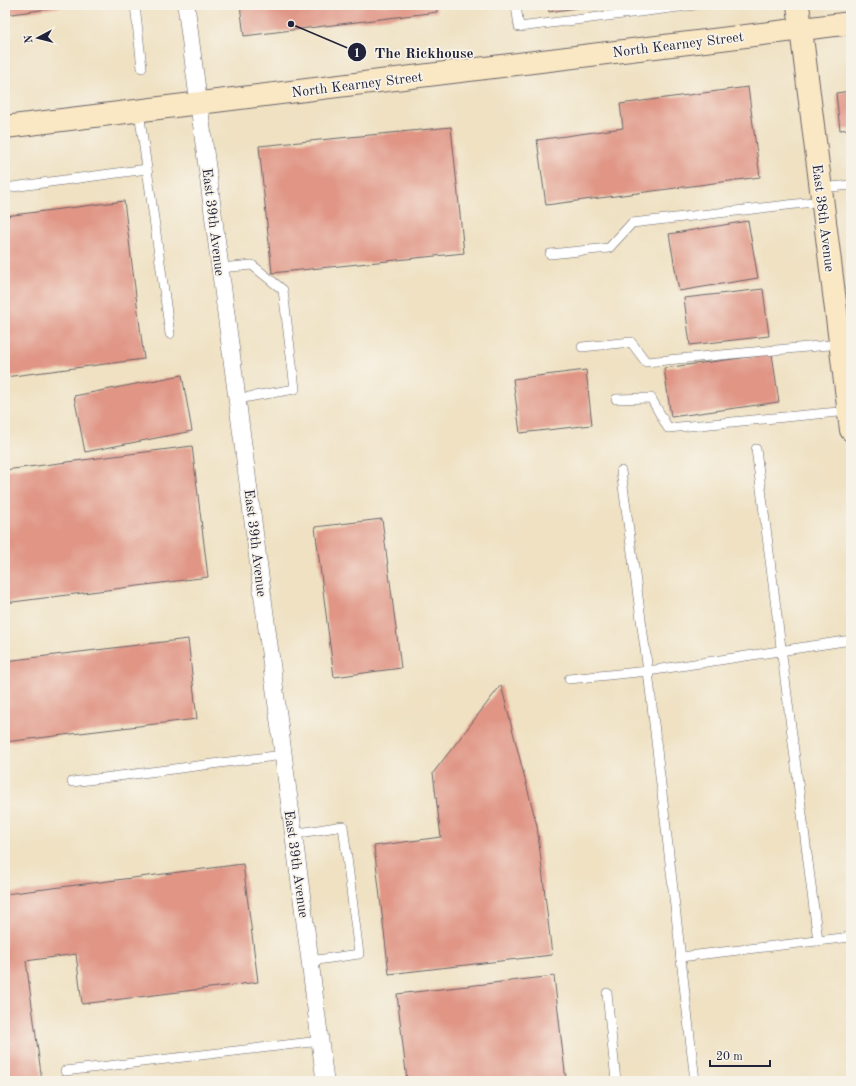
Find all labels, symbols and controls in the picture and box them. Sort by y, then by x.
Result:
north arrow [18,18,58,58]
street label: North Kearney Street [612,30,745,60]
text: N [24,34,36,44]
callout: The Rickhouse [347,39,482,66]
text: The Rickhouse [375,47,473,62]
text: 1 [354,48,360,60]
street label: North Kearney Street [291,70,424,100]
street label: East 38th Avenue [809,163,837,273]
street label: East 39th Avenue [199,167,227,277]
street label: East 39th Avenue [241,488,269,598]
street label: East 39th Avenue [282,809,311,919]
scale bar [710,1042,770,1068]
text: 20 m [716,1051,743,1063]

